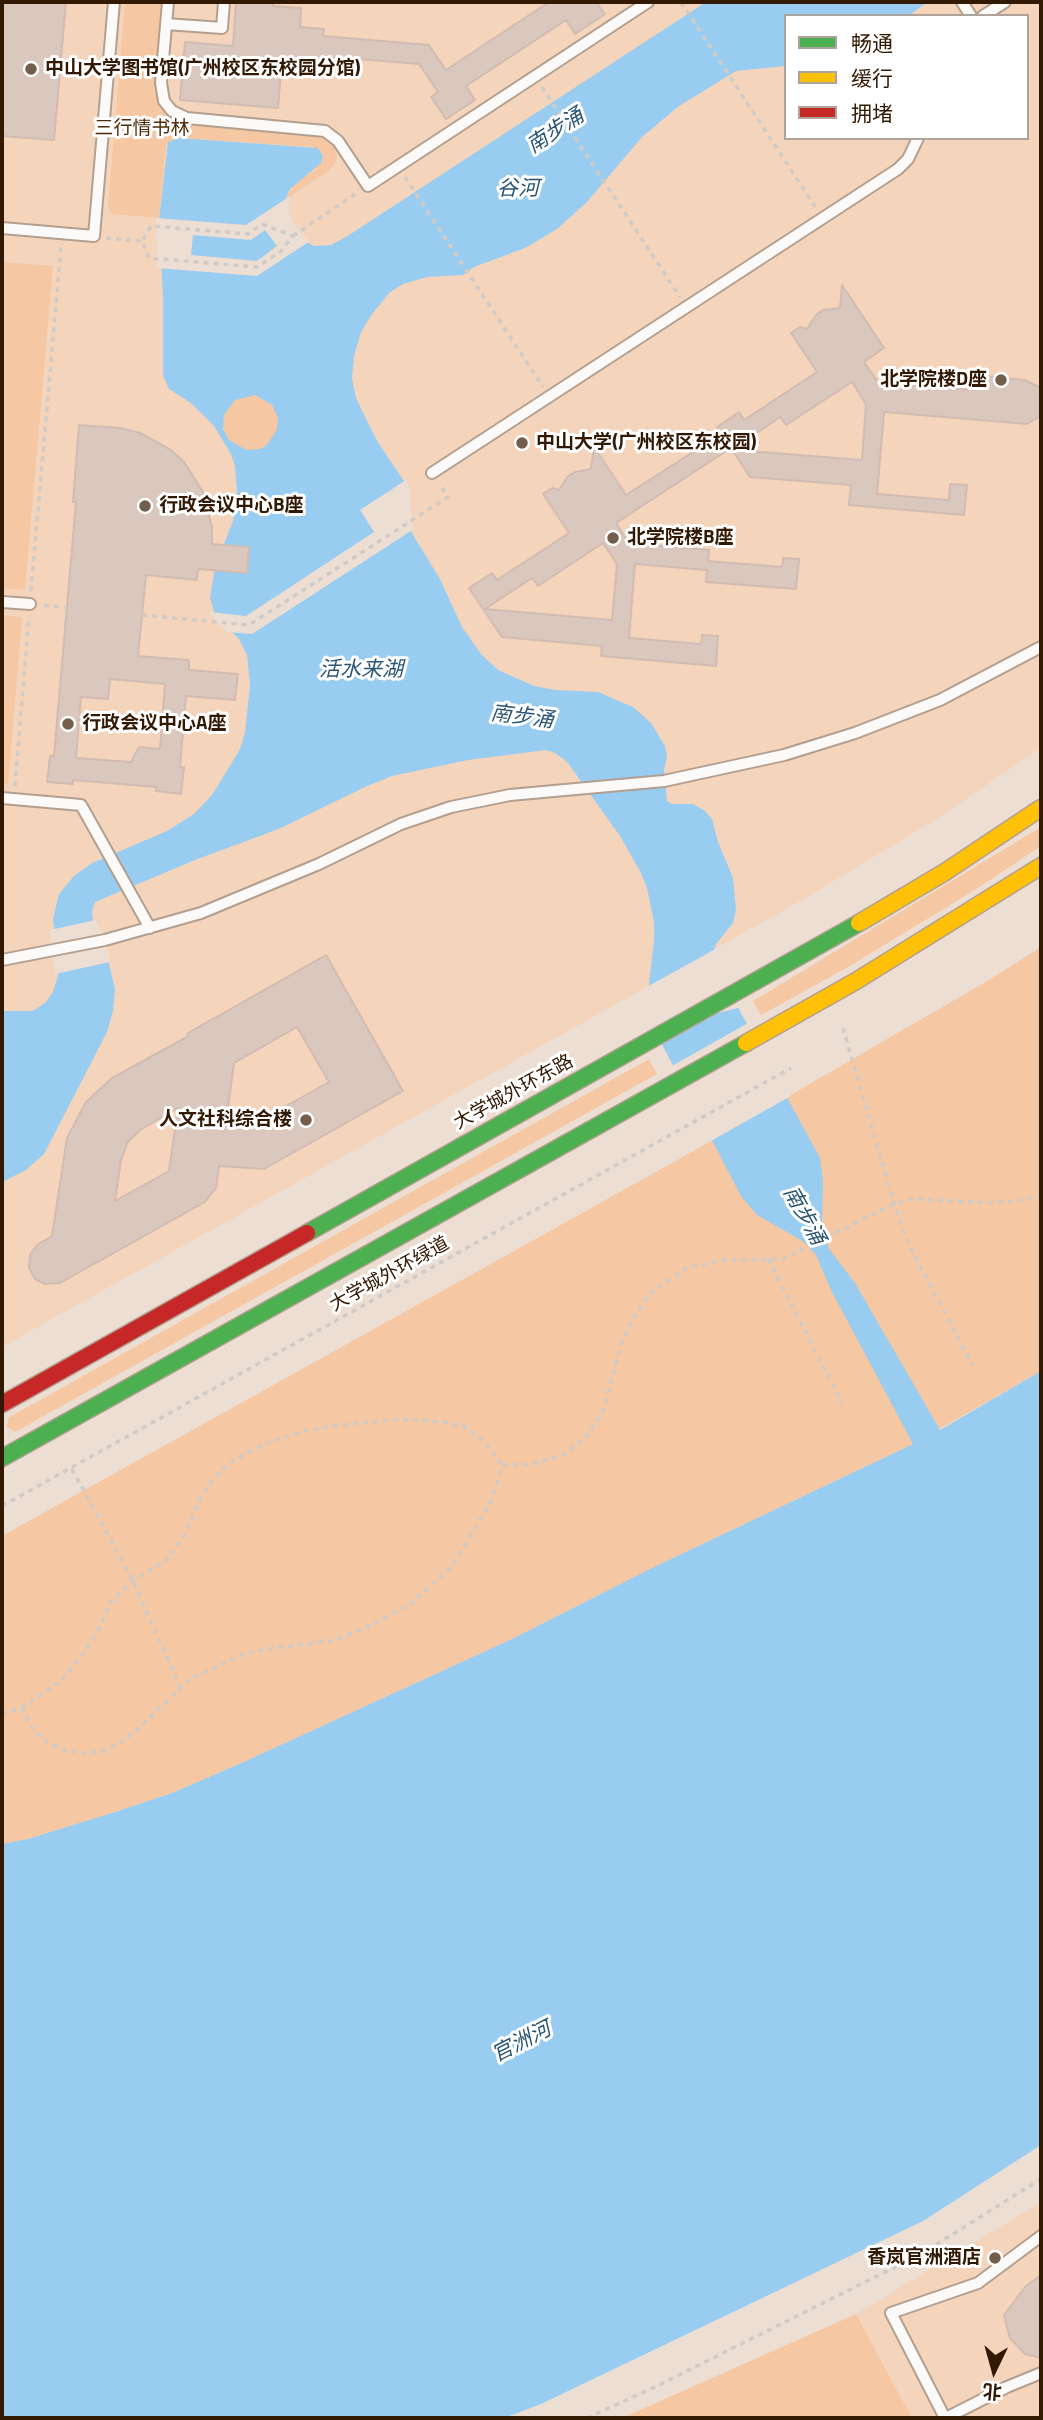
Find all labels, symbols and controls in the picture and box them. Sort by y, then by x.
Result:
legend [784,14,1029,140]
text: 畅通 [851,27,893,59]
place label: 中山大学图书馆(广州校区东校园分馆) [45,58,361,80]
marker: 中山大学图书馆(广州校区东校园分馆) [23,61,39,77]
text: 缓行 [851,62,893,94]
text: 拥堵 [851,97,893,129]
water label: 南步涌 [523,104,589,160]
park label: 三行情书林 [95,118,189,140]
water label: 谷河 [497,177,539,203]
place label: 北学院楼D座 [880,369,987,391]
marker: 北学院楼D座 [993,372,1009,388]
place label: 中山大学(广州校区东校园) [536,432,757,454]
marker: 中山大学(广州校区东校园) [514,435,530,451]
place label: 行政会议中心B座 [159,495,304,517]
marker: 行政会议中心B座 [137,498,153,514]
place label: 北学院楼B座 [627,527,734,549]
marker: 北学院楼B座 [605,530,621,546]
water label: 活水来湖 [319,658,403,684]
water label: 南步涌 [489,702,555,734]
place label: 行政会议中心A座 [82,713,226,735]
marker: 行政会议中心A座 [60,716,76,732]
street label: 大学城外环东路 [450,1051,578,1135]
place label: 人文社科综合楼 [159,1109,292,1131]
marker: 人文社科综合楼 [298,1112,314,1128]
water label: 南步涌 [777,1182,829,1250]
street label: 大学城外环绿道 [326,1233,454,1317]
water label: 官洲河 [488,2017,556,2069]
place label: 香岚官洲酒店 [867,2247,981,2269]
marker: 香岚官洲酒店 [987,2250,1003,2266]
north arrow [959,2336,1029,2406]
text: 北 [981,2377,1003,2408]

